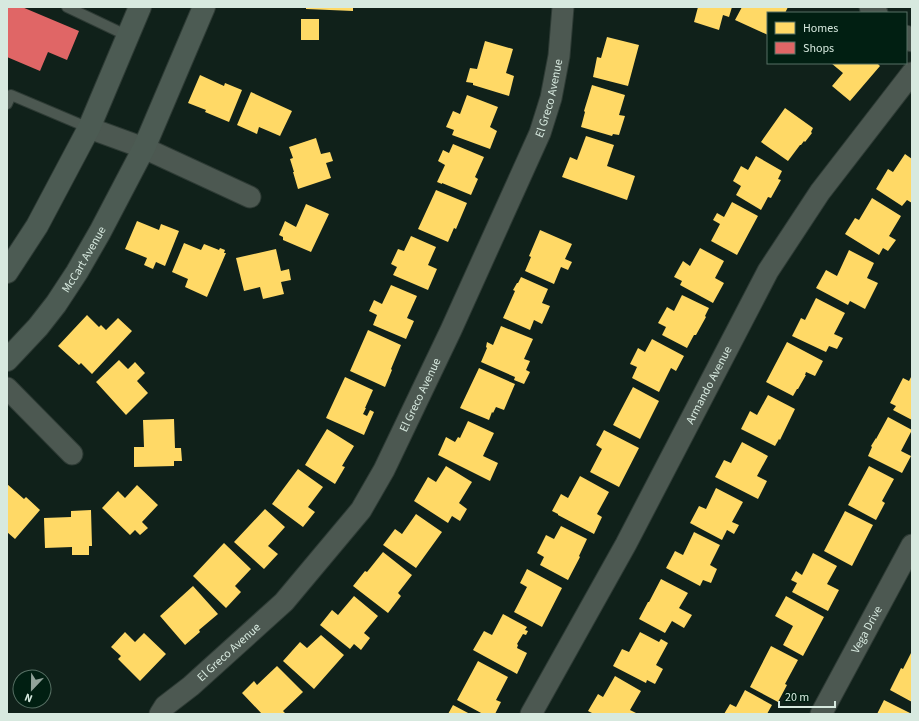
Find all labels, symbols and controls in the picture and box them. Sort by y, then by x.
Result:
legend [767,12,907,64]
text: Homes [803,20,838,37]
text: Shops [803,40,834,57]
street label: El Greco Avenue [531,58,567,141]
street label: McCart Avenue [58,223,111,296]
street label: Armando Avenue [682,343,737,427]
street label: El Greco Avenue [395,355,445,435]
street label: Vega Drive [847,603,887,657]
street label: El Greco Avenue [193,619,265,686]
north arrow [12,669,52,709]
scale bar [779,683,835,709]
text: N [22,689,35,706]
text: 20 m [785,689,809,706]

